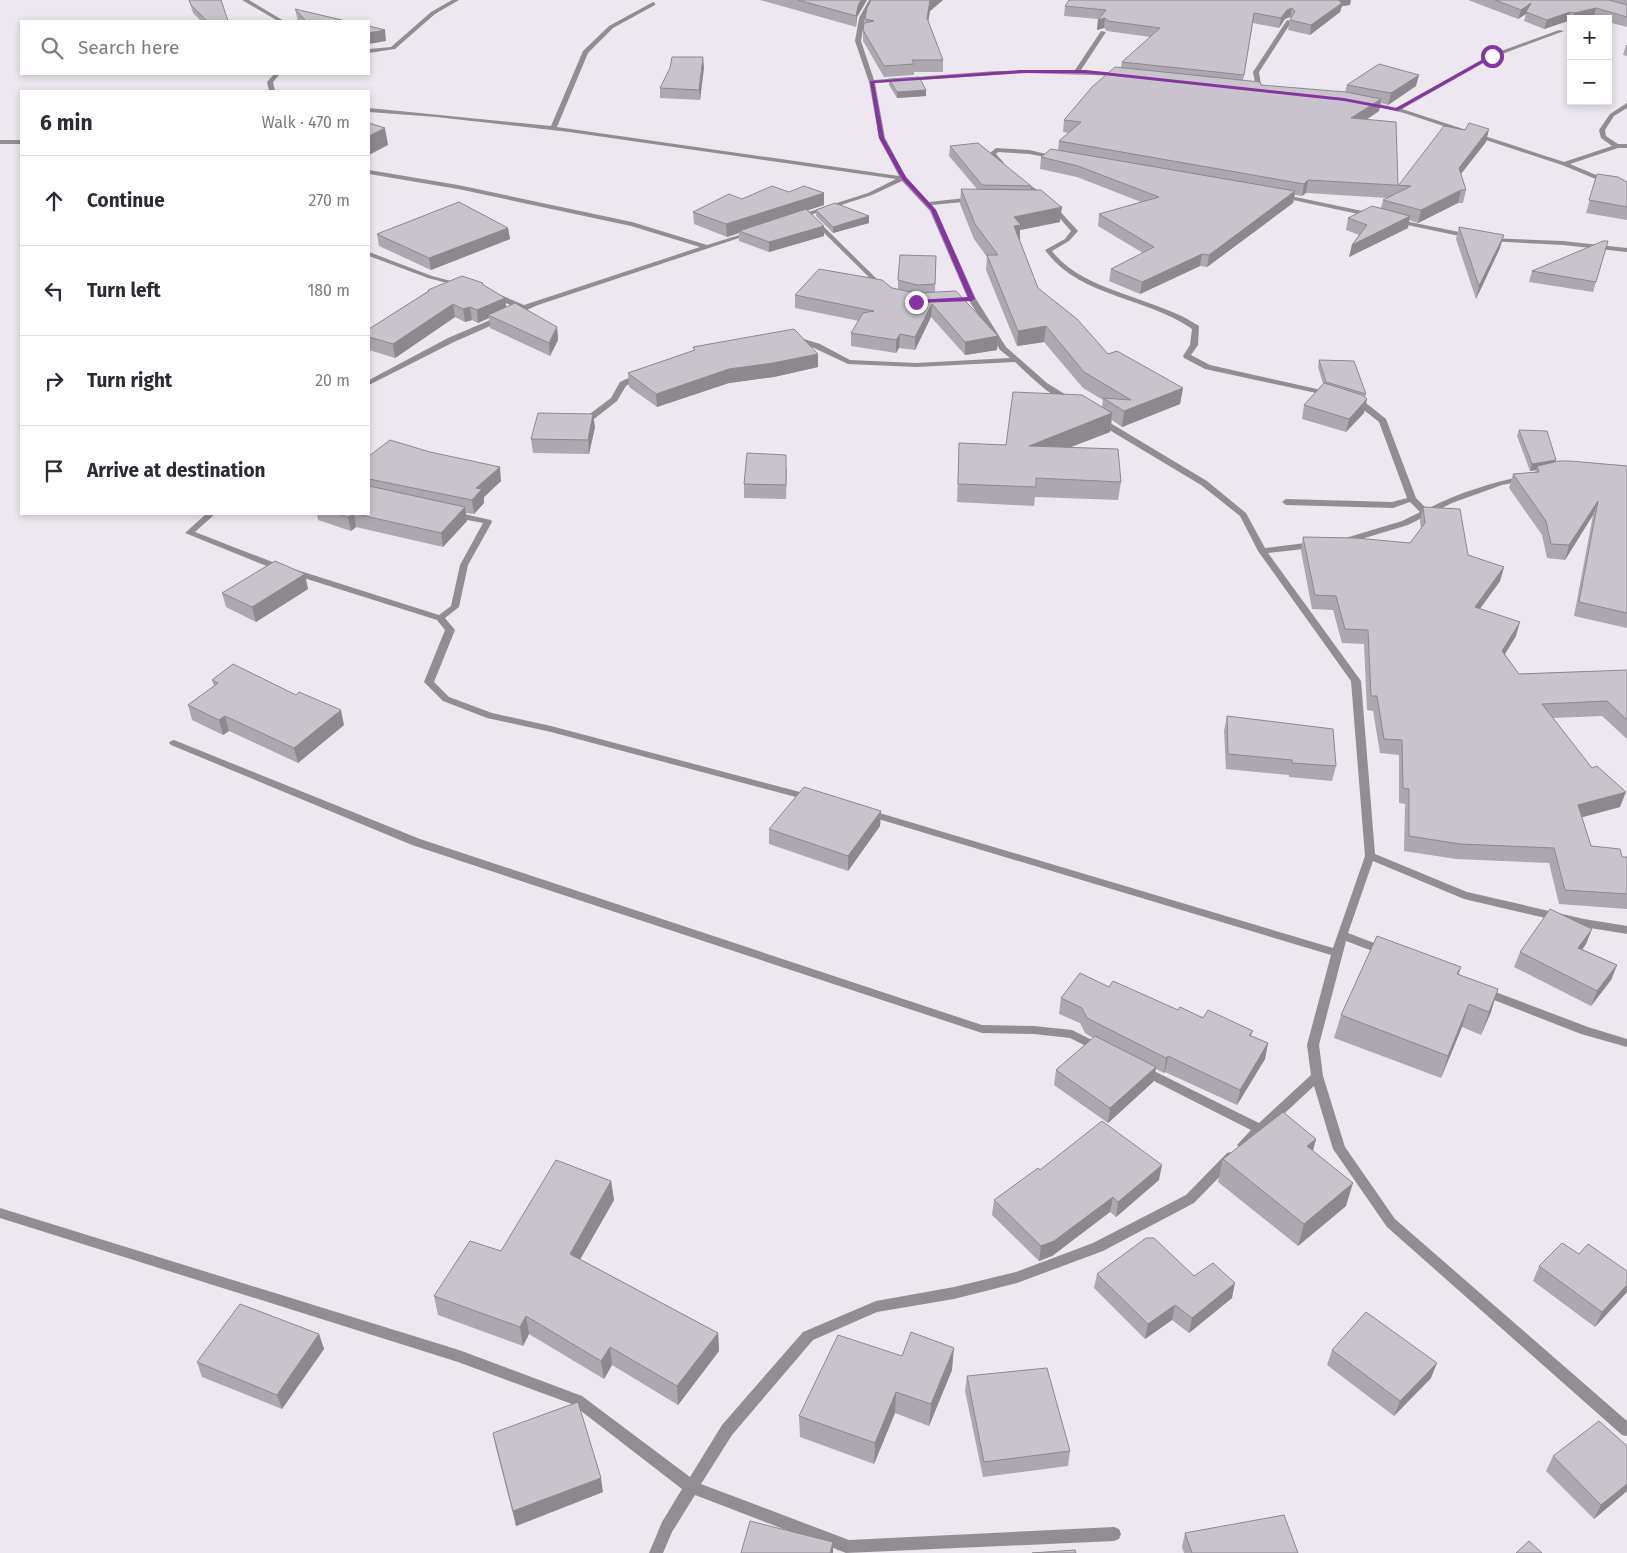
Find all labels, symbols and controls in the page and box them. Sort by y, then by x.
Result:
map controls [1567,15,1612,105]
button: + [1567,15,1612,60]
search box [20,20,370,75]
icon: search [38,34,66,62]
text: Search here [78,36,179,59]
route start [1481,45,1504,68]
button: − [1567,60,1612,105]
text: 6 min [40,110,93,136]
text: Walk · 470 m [262,113,350,132]
icon: ahead [40,187,68,215]
text: Continue [87,189,165,212]
text: 270 m [308,191,350,210]
icon: left [40,277,68,305]
text: Turn left [87,279,161,302]
text: 180 m [307,281,350,300]
route end [905,291,928,314]
icon: right [40,367,68,395]
text: Turn right [87,369,172,392]
text: 20 m [315,371,350,390]
icon: arrive [40,457,68,485]
text: Arrive at destination [87,459,266,482]

